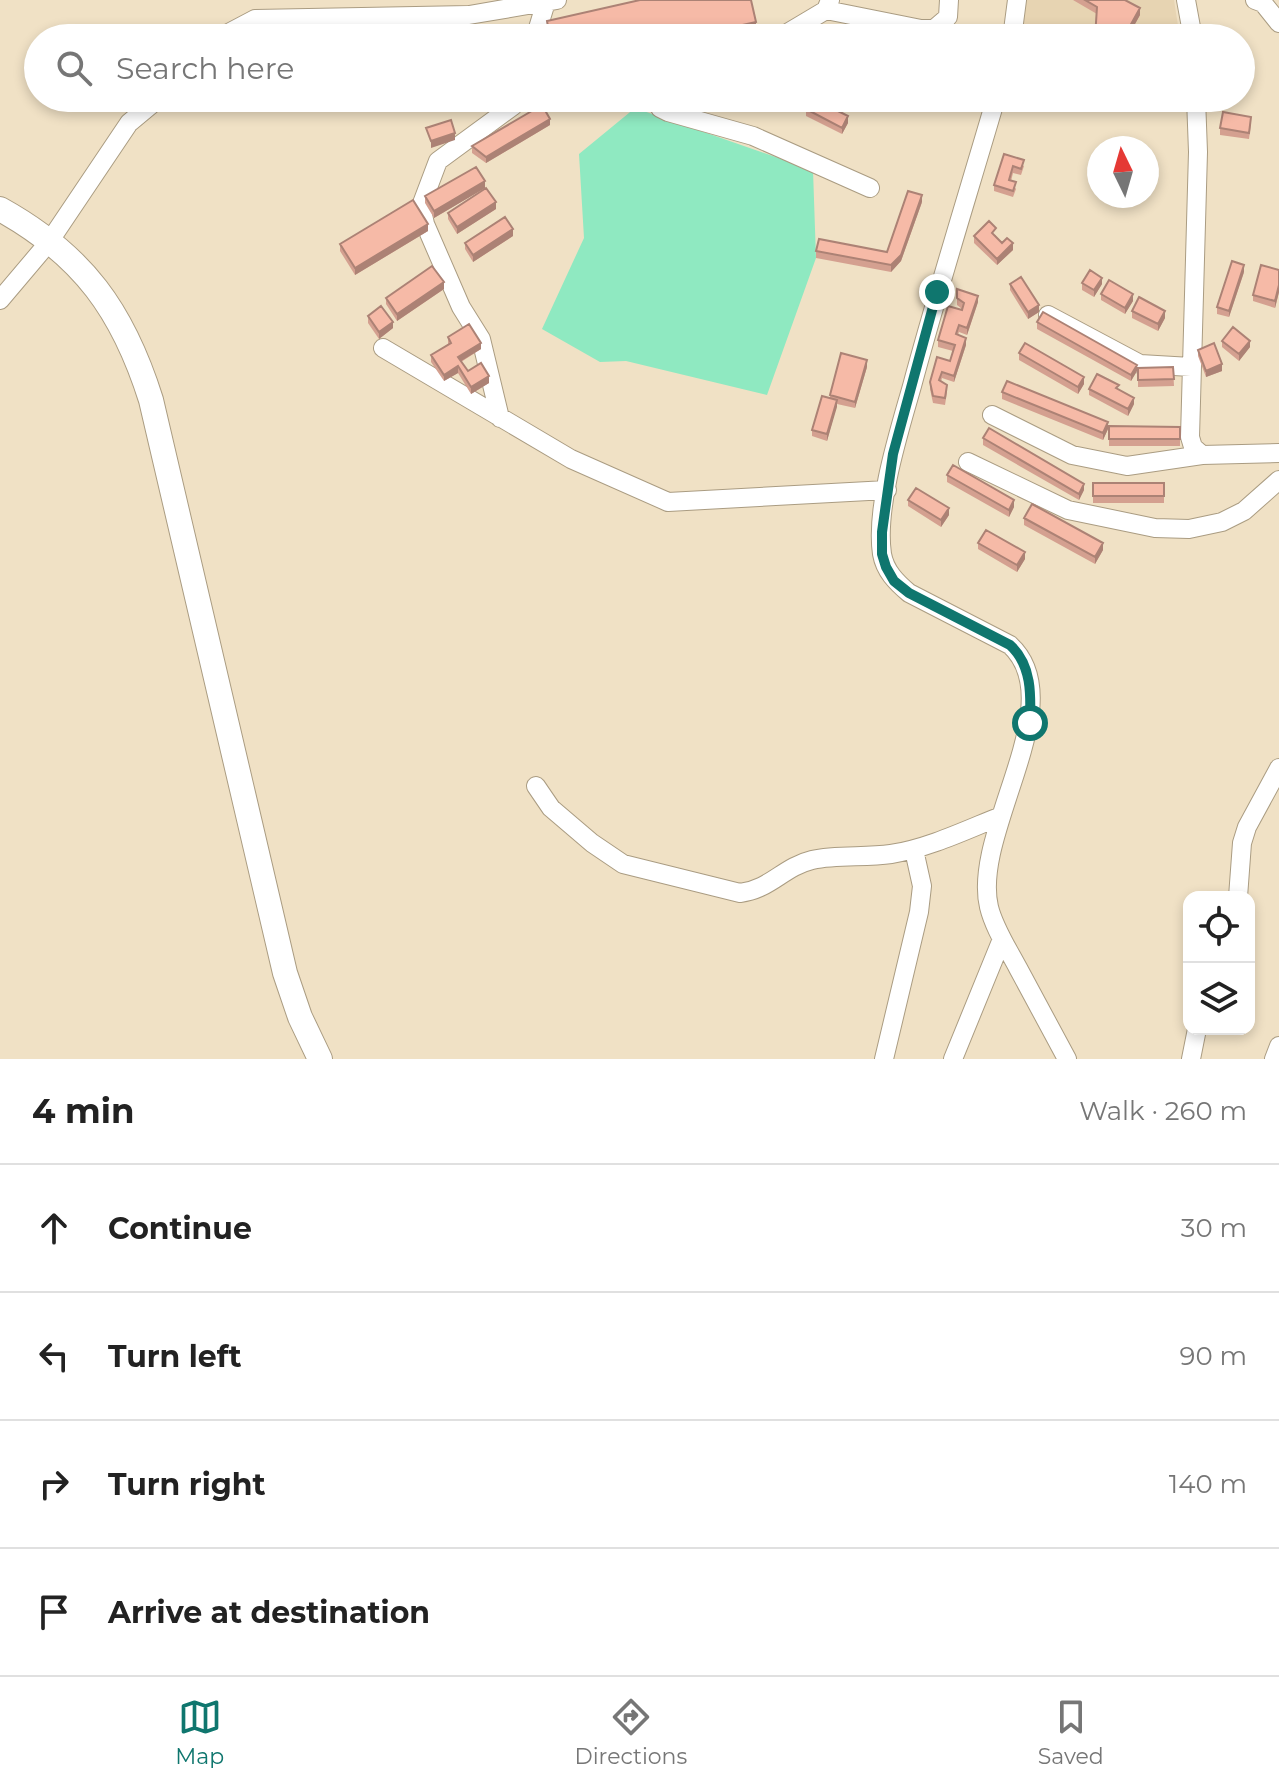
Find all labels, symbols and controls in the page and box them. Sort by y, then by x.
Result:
search box [24,24,1255,112]
icon: search [52,46,96,90]
text: Search here [116,50,294,87]
north arrow [1087,136,1159,208]
route end [919,274,955,310]
route start [1012,705,1048,741]
map controls [1183,891,1255,1035]
button: locate [1183,891,1255,963]
button: layers [1183,963,1255,1035]
text: 4 min [32,1090,134,1132]
text: Walk · 260 m [1079,1095,1247,1127]
icon: ahead [32,1206,76,1250]
text: Continue [108,1210,252,1247]
text: 30 m [1181,1212,1247,1244]
icon: left [32,1334,76,1378]
text: Turn left [108,1338,241,1375]
text: 90 m [1180,1340,1247,1372]
icon: right [32,1462,76,1506]
text: Turn right [108,1466,265,1503]
text: 140 m [1169,1468,1247,1500]
icon: arrive [32,1590,76,1634]
text: Arrive at destination [108,1594,430,1631]
tab: Map [175,1695,224,1770]
tab: Directions [575,1695,687,1770]
tab: Saved [1038,1695,1104,1770]

